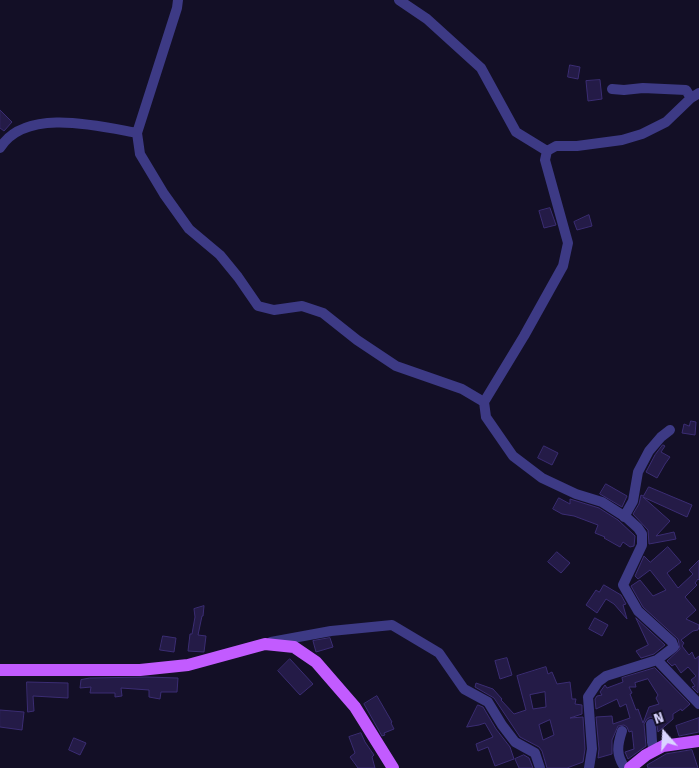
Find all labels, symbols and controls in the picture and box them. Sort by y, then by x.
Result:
north arrow [639,708,689,758]
text: N [652,709,666,728]

